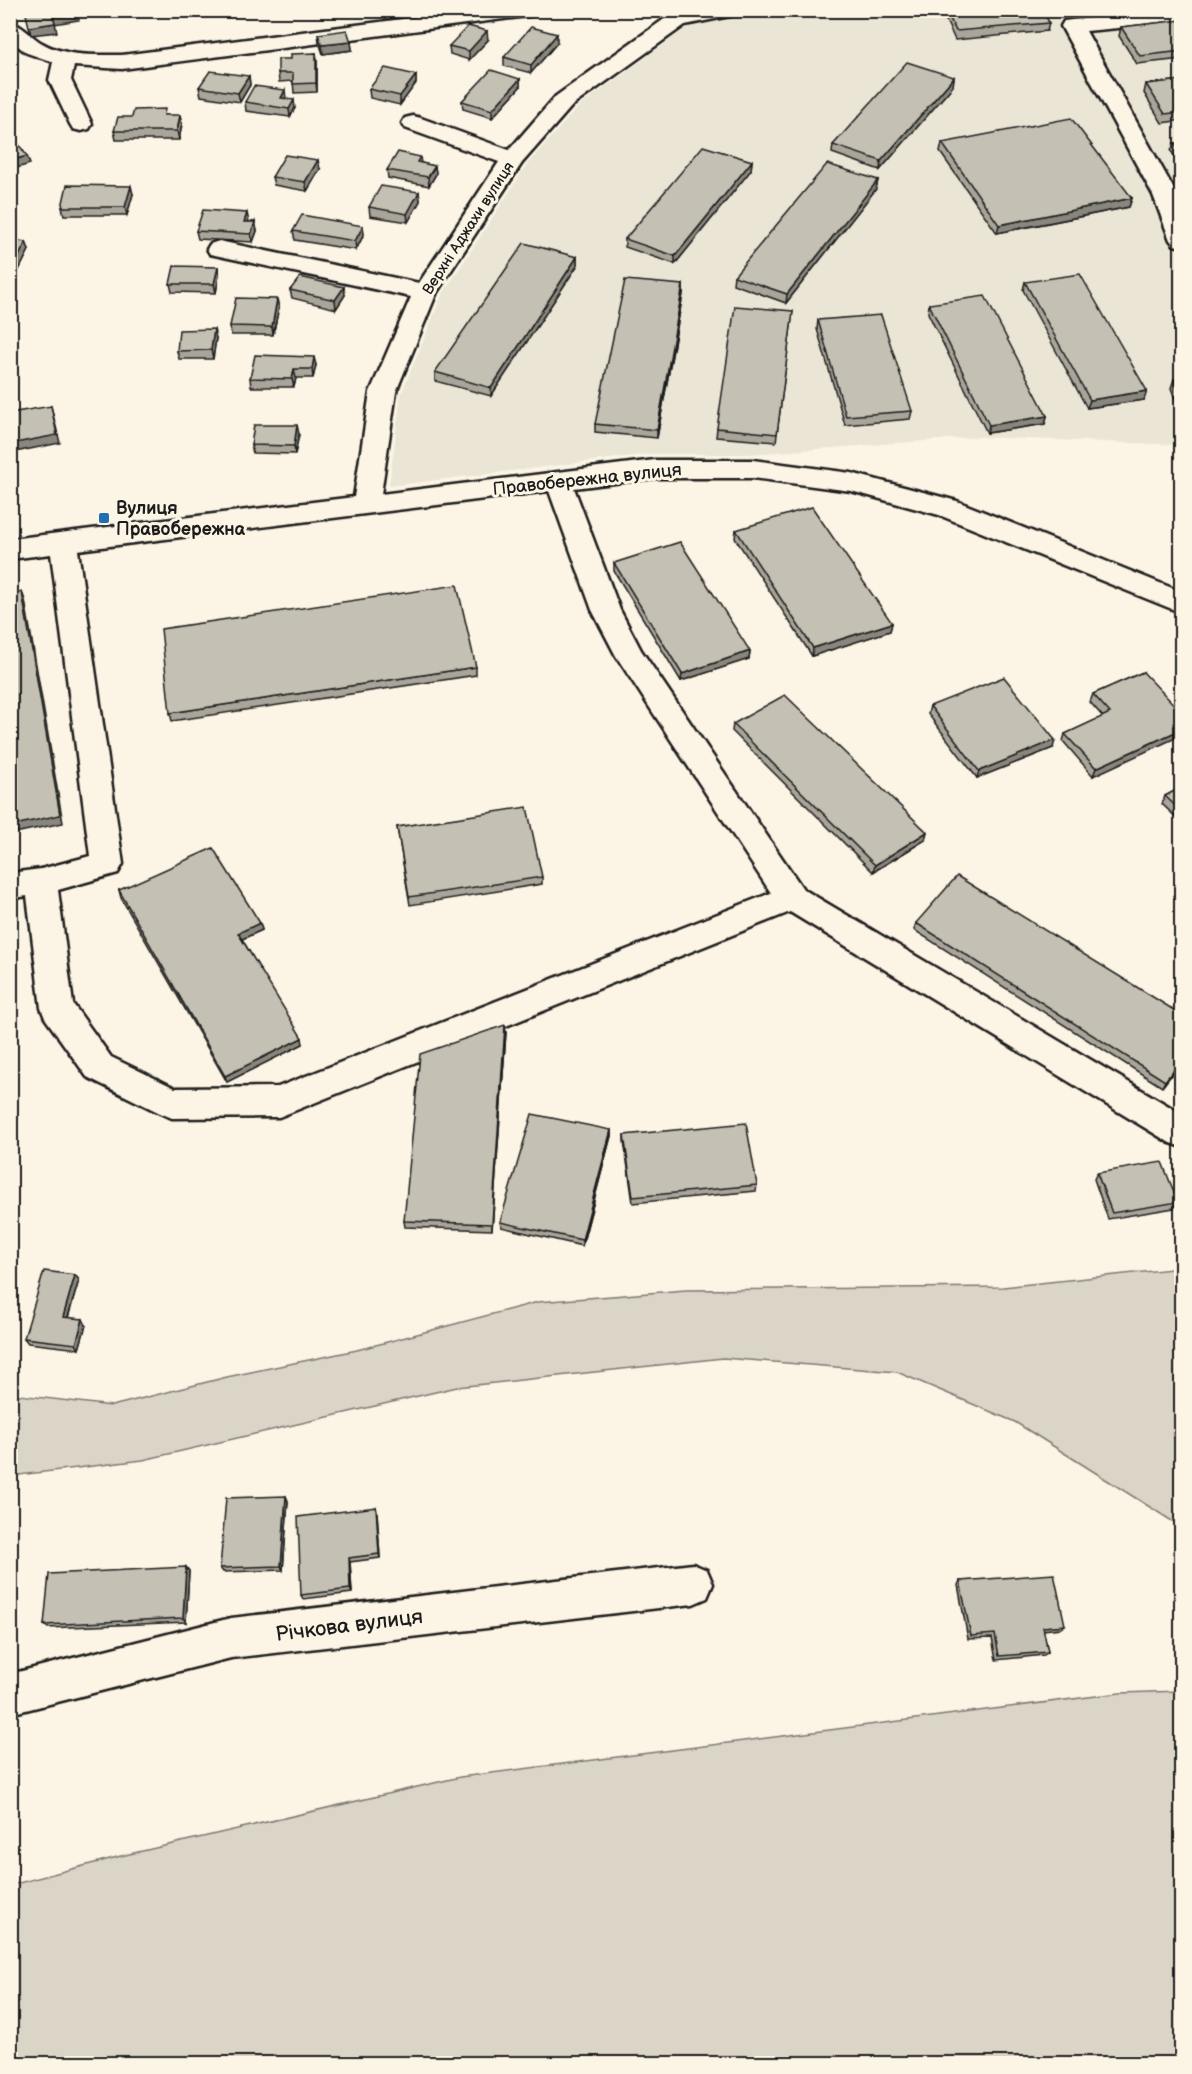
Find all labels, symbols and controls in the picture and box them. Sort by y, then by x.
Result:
street label: Верхні Аджахи вулиця [418,158,518,298]
street label: Правобережна вулиця [492,459,683,500]
place label: Вулиця Правобережна [116,498,246,540]
marker: Вулиця Правобережна [97,511,111,525]
street label: Річкова вулиця [274,1604,424,1647]

